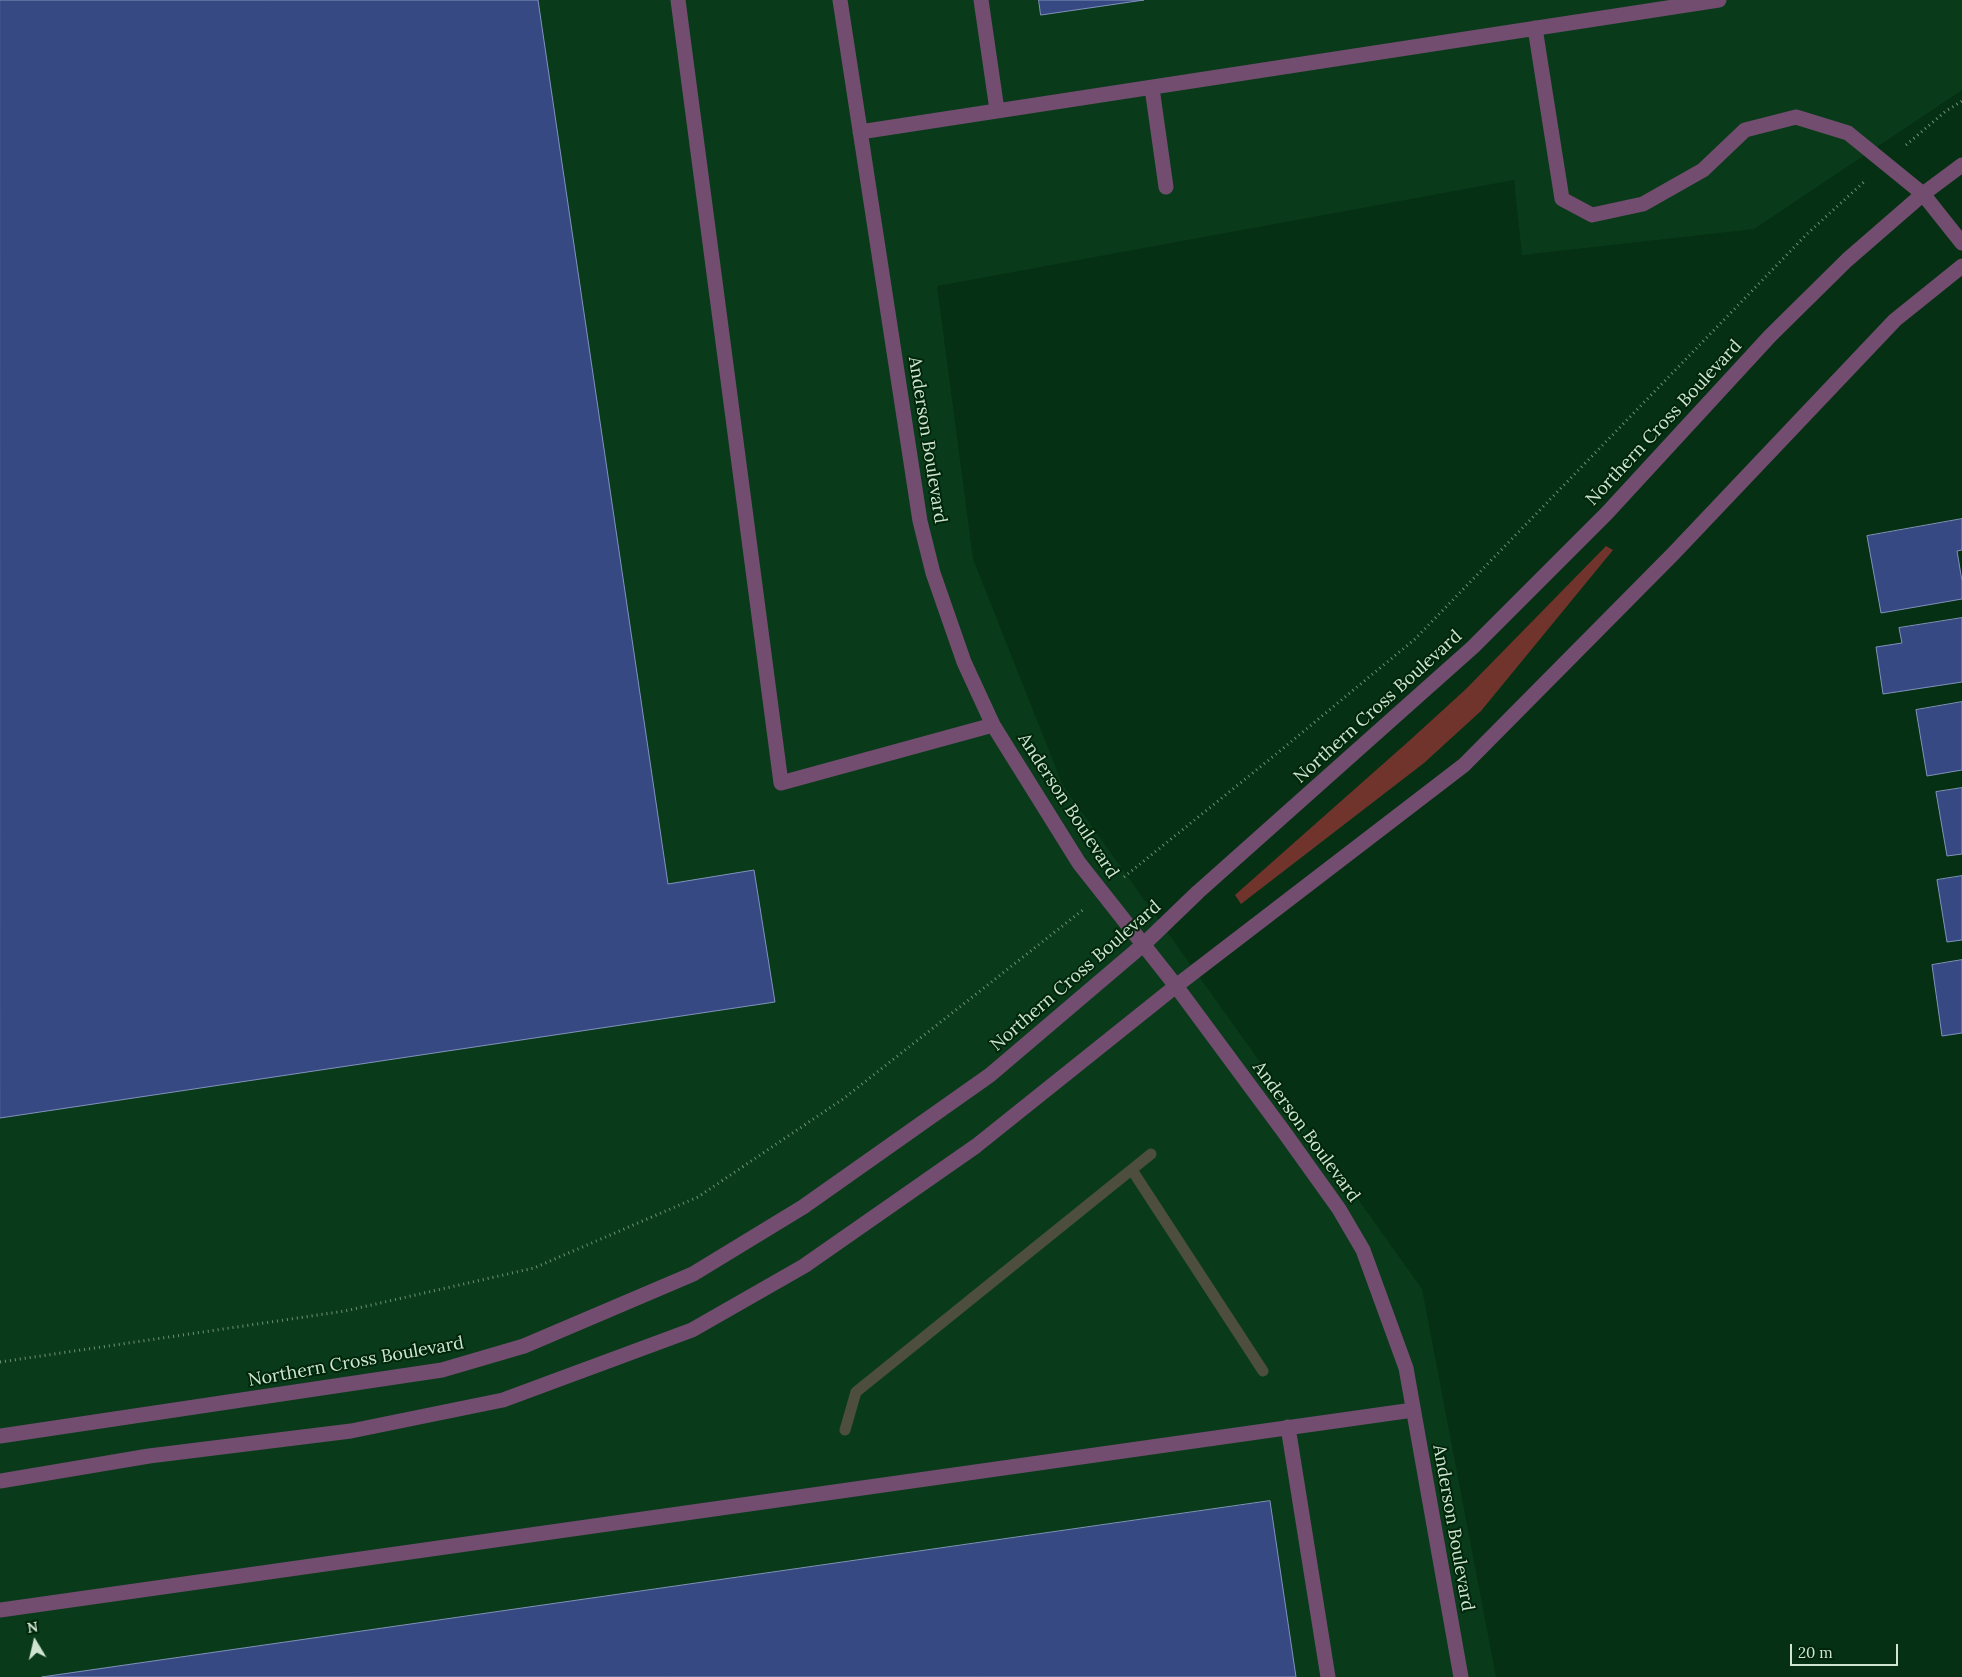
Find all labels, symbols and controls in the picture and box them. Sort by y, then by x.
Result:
street label: Northern Cross Boulevard [1581,336,1747,510]
street label: Anderson Boulevard [903,355,951,525]
street label: Northern Cross Boulevard [1289,626,1467,788]
street label: Anderson Boulevard [1013,729,1123,883]
street label: Northern Cross Boulevard [986,896,1166,1056]
street label: Anderson Boulevard [1248,1057,1364,1207]
street label: Northern Cross Boulevard [246,1332,466,1392]
street label: Anderson Boulevard [1428,1443,1478,1613]
north arrow [10,1617,60,1667]
text: N [26,1617,39,1637]
scale bar [1792,1634,1900,1666]
text: 20 m [1798,1643,1833,1662]

